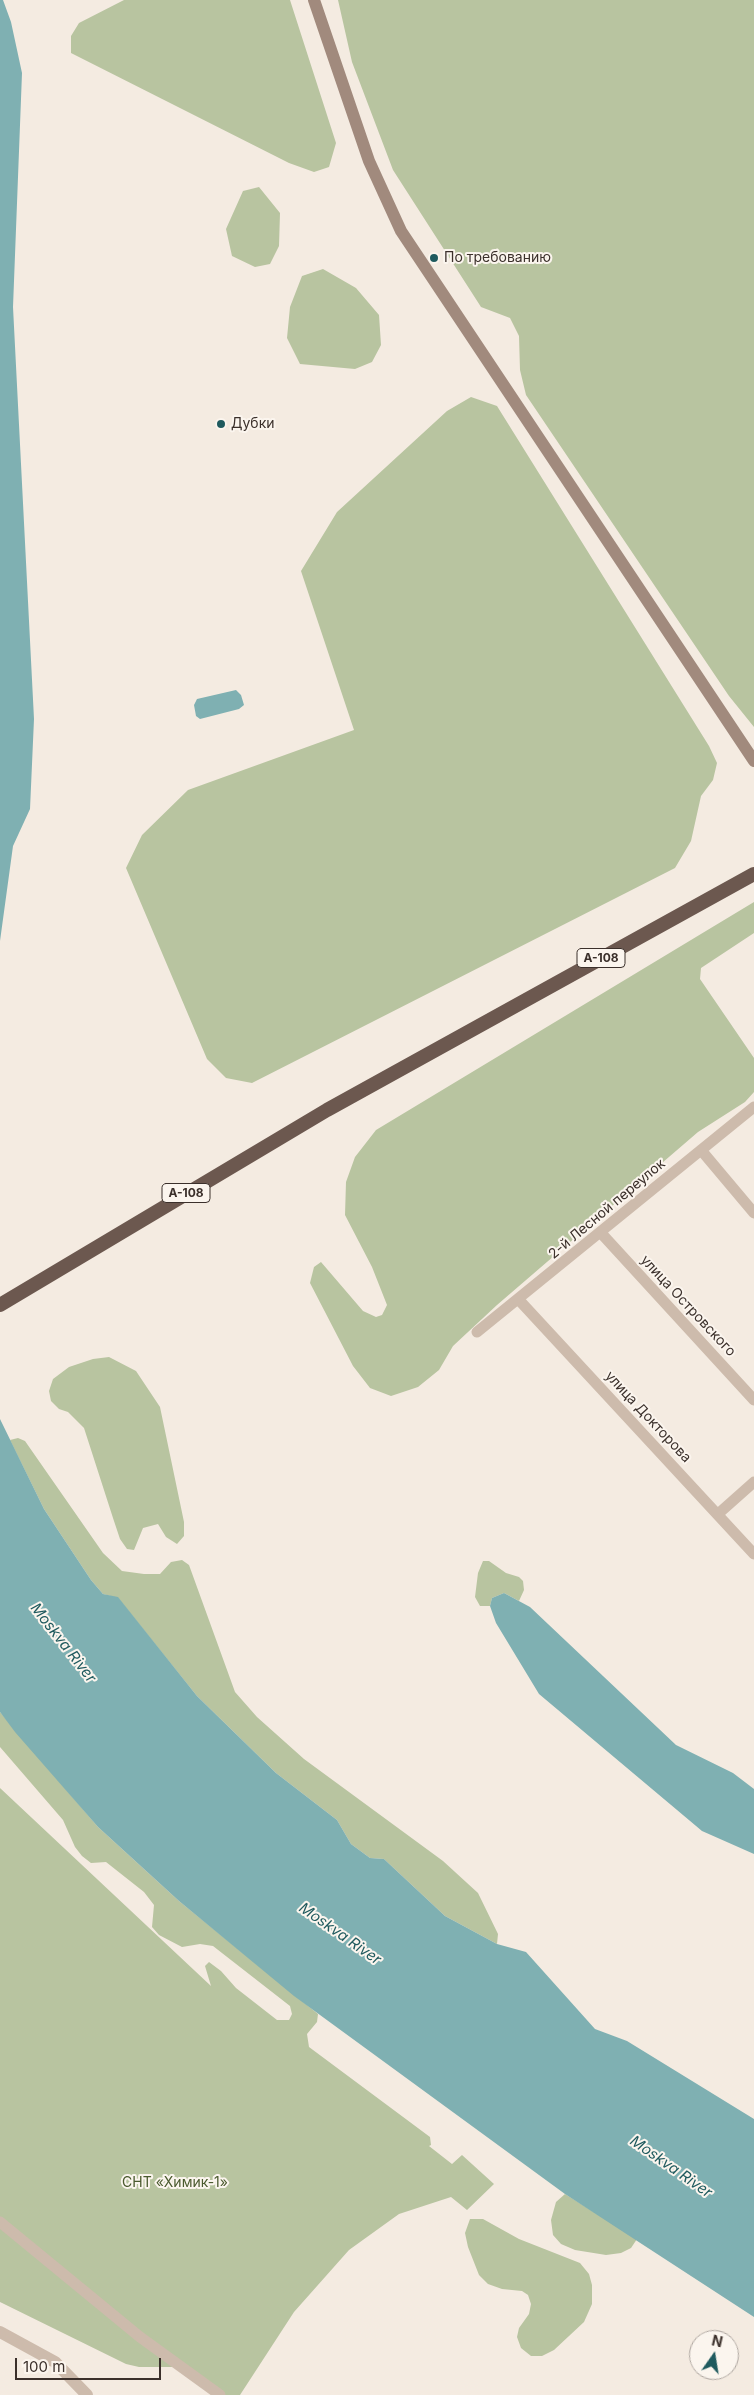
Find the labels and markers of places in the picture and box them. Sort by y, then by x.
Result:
place label: По требованию [444,250,551,266]
marker: По требованию [428,252,440,264]
place label: Дубки [231,416,274,432]
marker: Дубки [215,418,227,430]

